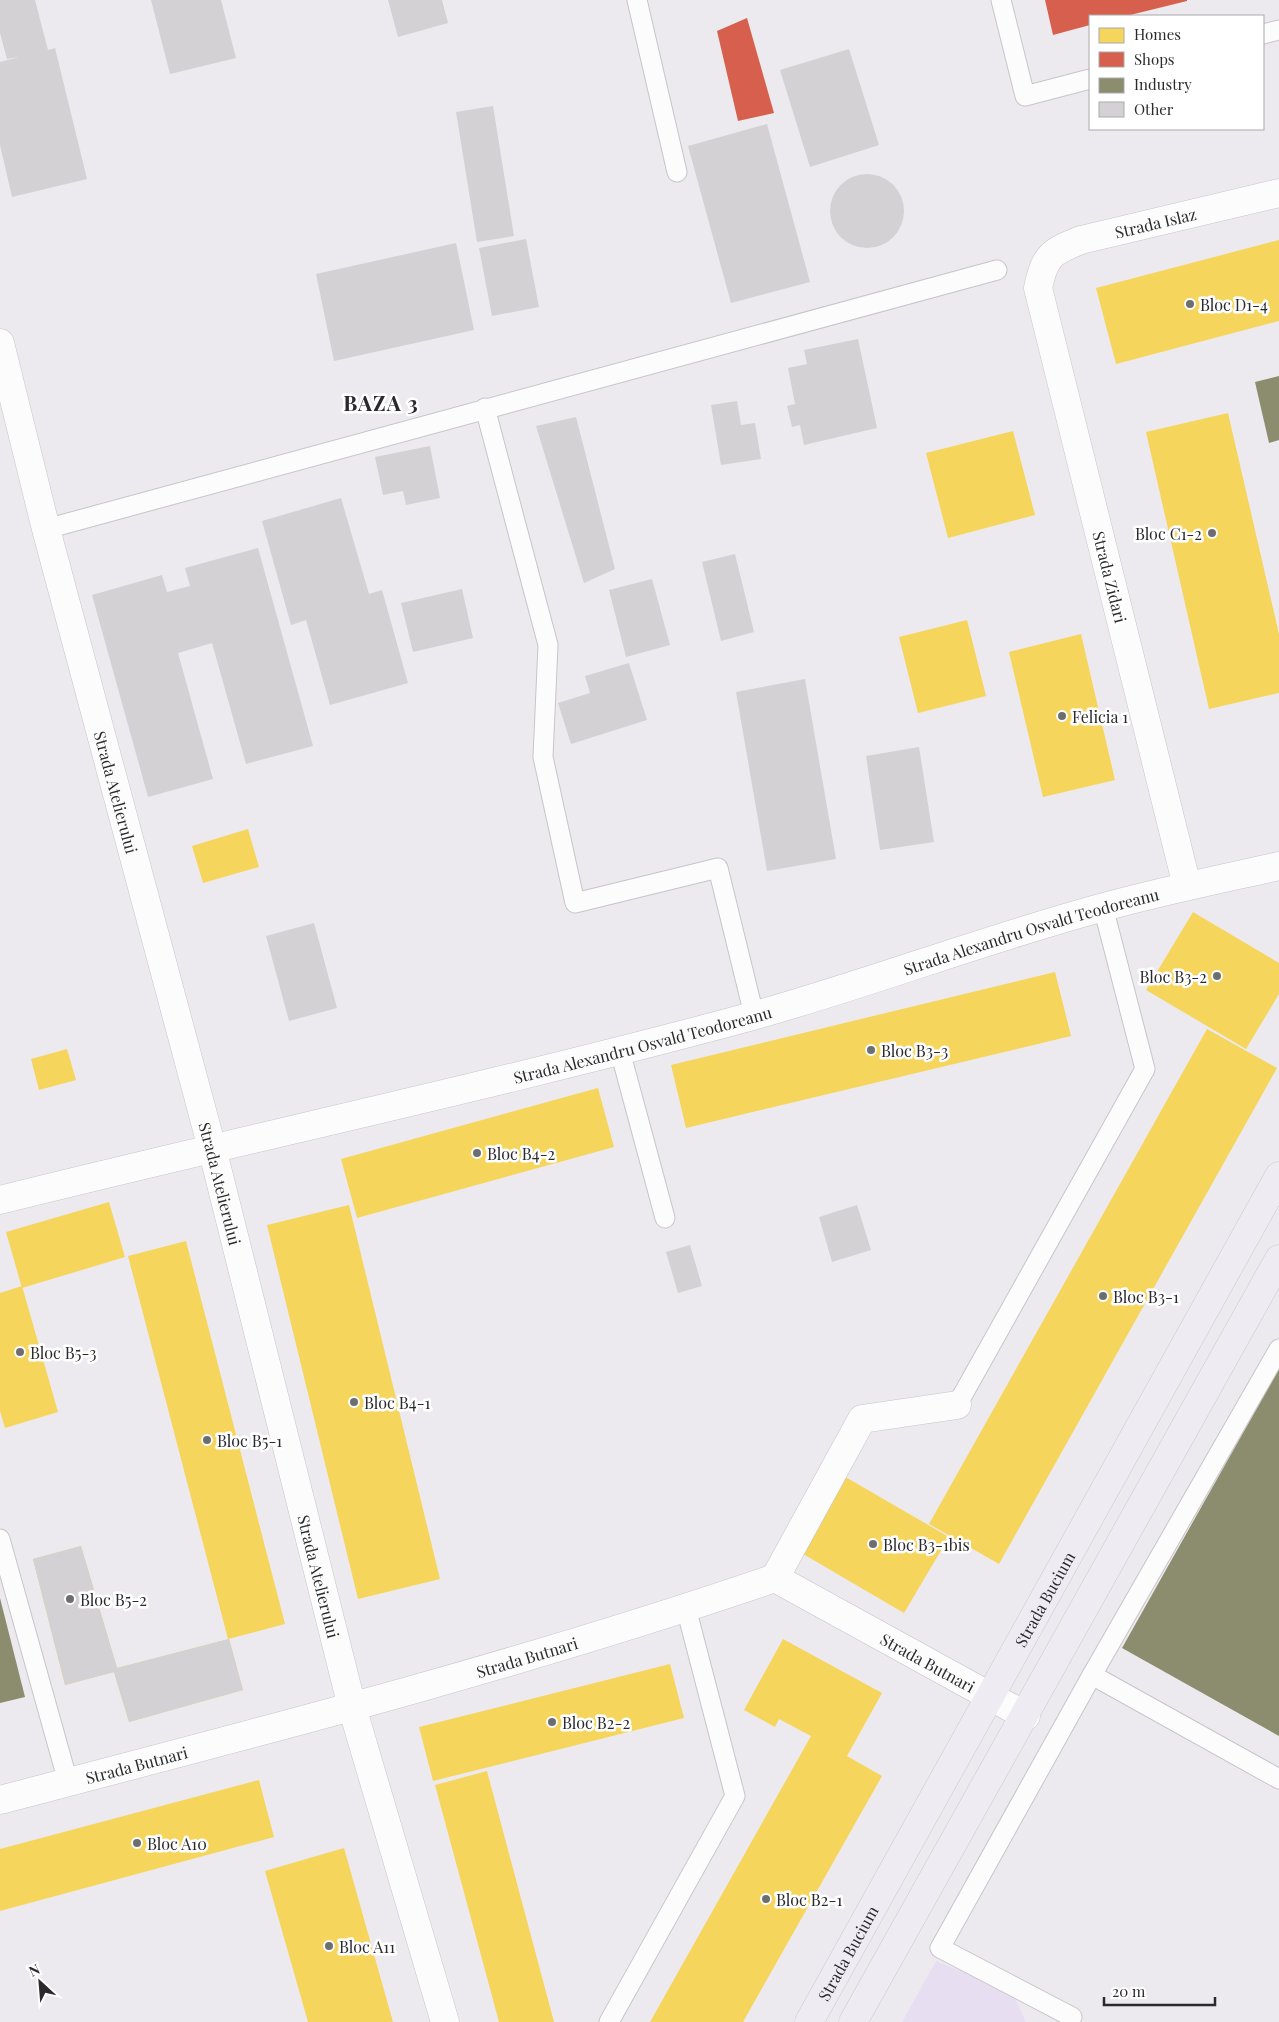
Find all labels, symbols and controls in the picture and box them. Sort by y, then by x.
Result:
legend [1089,15,1264,130]
text: Homes [1134,24,1181,44]
text: Shops [1134,49,1175,69]
text: Industry [1134,74,1192,94]
text: Other [1134,99,1174,119]
street label: Strada Islaz [1113,202,1199,242]
place label: Bloc D1-4 [1200,294,1268,315]
marker: Bloc D1-4 [1184,298,1196,310]
district label: BAZA 3 [343,388,419,416]
place label: Bloc C1-2 [1135,523,1202,544]
marker: Bloc C1-2 [1206,527,1218,539]
street label: Strada Zidari [1088,529,1132,625]
place label: Felicia 1 [1072,706,1128,727]
marker: Felicia 1 [1056,710,1068,722]
street label: Strada Atelierului [90,728,143,856]
street label: Strada Alexandru Osvald Teodoreanu [900,883,1161,979]
place label: Bloc B3-2 [1139,966,1207,987]
marker: Bloc B3-2 [1211,970,1223,982]
street label: Strada Alexandru Osvald Teodoreanu [511,1001,774,1087]
place label: Bloc B3-3 [881,1040,948,1061]
marker: Bloc B3-3 [865,1044,877,1056]
street label: Strada Atelierului [195,1120,246,1247]
place label: Bloc B4-2 [487,1143,555,1164]
marker: Bloc B4-2 [471,1147,483,1159]
place label: Bloc B3-1 [1113,1286,1179,1307]
marker: Bloc B3-1 [1097,1290,1109,1302]
place label: Bloc B5-3 [30,1342,97,1363]
marker: Bloc B5-3 [14,1346,26,1358]
place label: Bloc B4-1 [364,1392,431,1413]
marker: Bloc B4-1 [348,1396,360,1408]
place label: Bloc B5-1 [217,1430,282,1451]
marker: Bloc B5-1 [201,1434,213,1446]
street label: Strada Atelierului [294,1513,345,1640]
place label: Bloc B3-1bis [883,1534,970,1555]
marker: Bloc B3-1bis [867,1538,879,1550]
street label: Strada Bucium [1009,1548,1079,1650]
place label: Bloc B5-2 [80,1589,147,1610]
marker: Bloc B5-2 [64,1593,76,1605]
street label: Strada Butnari [877,1628,979,1697]
street label: Strada Butnari [474,1632,580,1682]
place label: Bloc B2-2 [562,1712,630,1733]
marker: Bloc B2-2 [546,1716,558,1728]
street label: Strada Butnari [83,1741,190,1788]
place label: Bloc A10 [147,1833,207,1854]
marker: Bloc A10 [131,1837,143,1849]
place label: Bloc B2-1 [776,1889,842,1910]
marker: Bloc B2-1 [760,1893,772,1905]
street label: Strada Bucium [813,1902,882,2004]
place label: Bloc A11 [339,1936,395,1957]
marker: Bloc A11 [323,1940,335,1952]
north arrow [15,1957,65,2007]
text: N [25,1959,43,1981]
scale bar [1104,1974,1215,2006]
text: 20 m [1112,1981,1146,2001]

